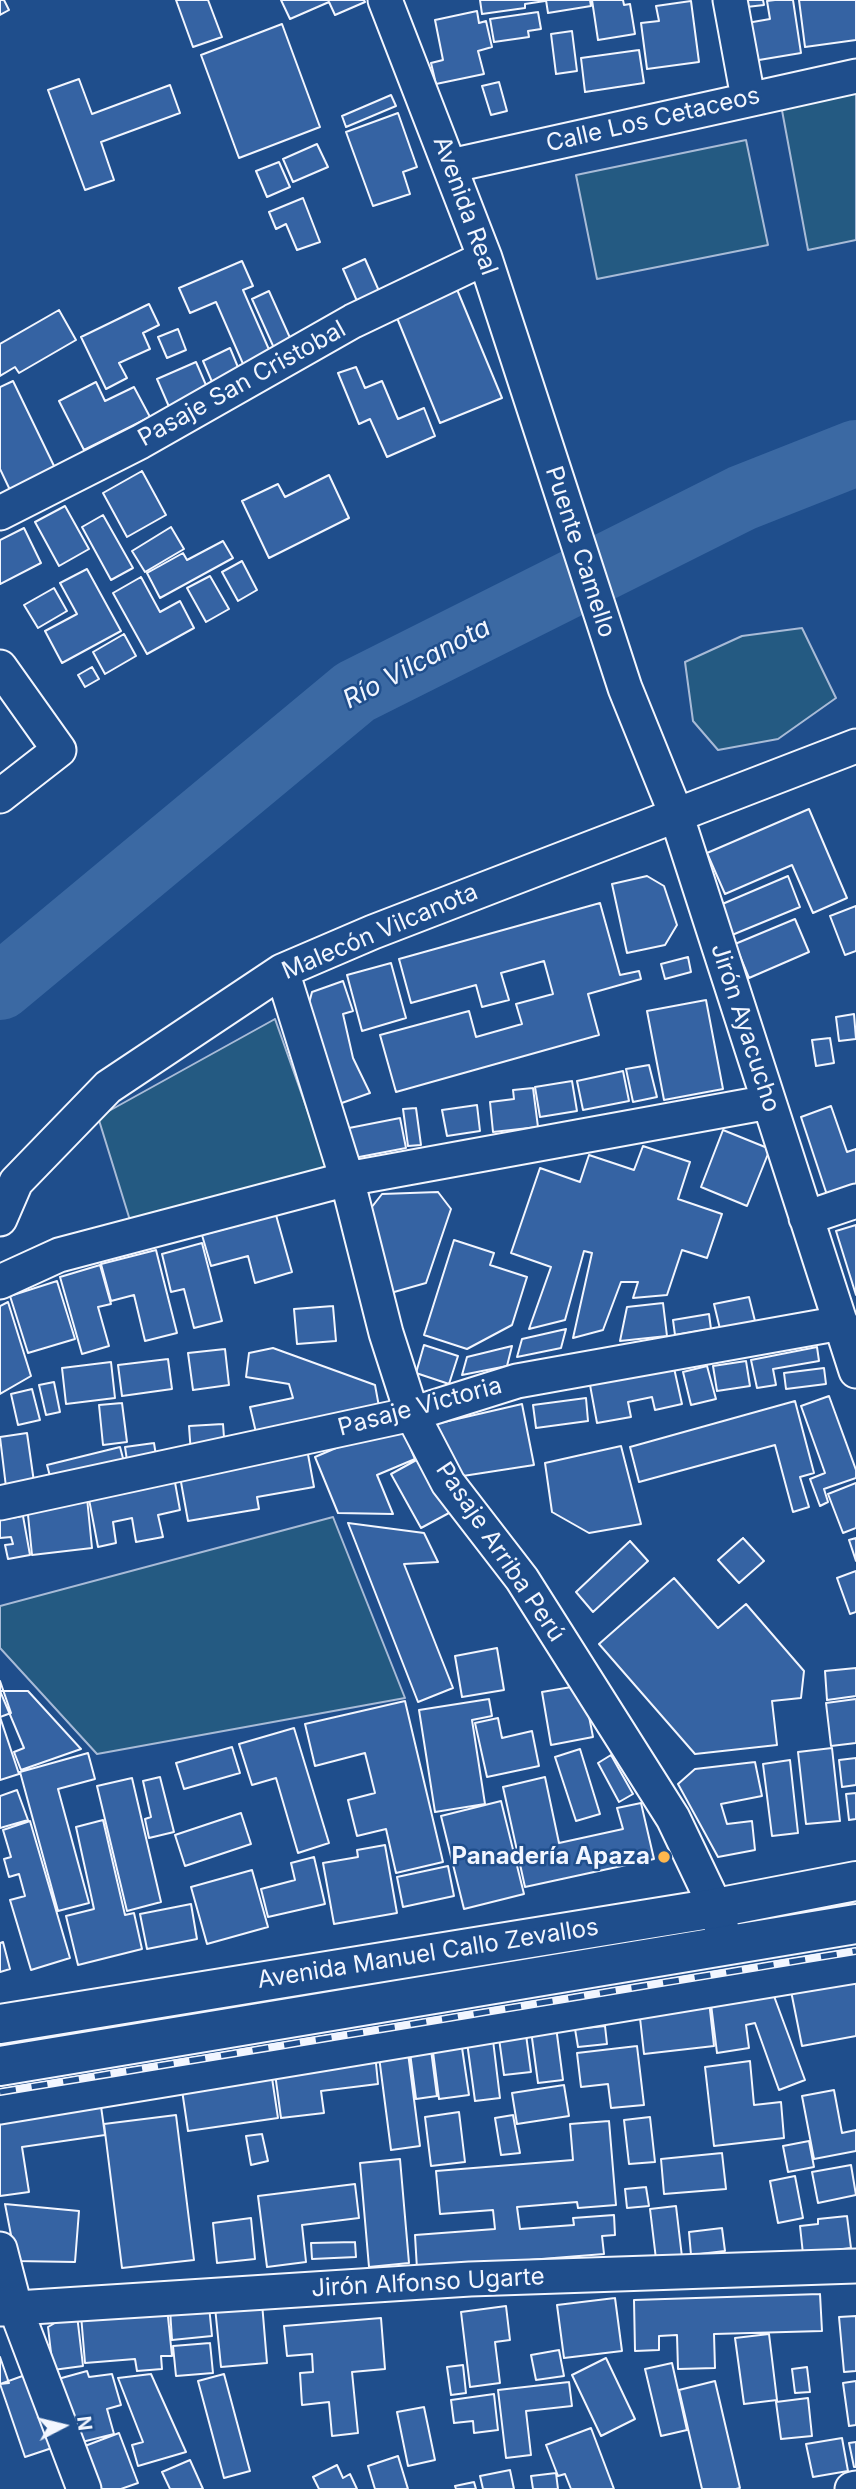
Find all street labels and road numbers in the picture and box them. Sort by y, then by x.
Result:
street label: Calle Los Cetaceos [543,81,763,159]
street label: Avenida Real [427,133,503,279]
street label: Pasaje San Cristobal [133,315,351,453]
street label: Puente Camello [539,463,621,641]
street label: Malecón Vilcanota [278,878,482,986]
street label: Jirón Ayacucho [704,940,786,1116]
street label: Pasaje Victoria [335,1371,505,1443]
street label: Pasaje Arriba Perú [429,1457,571,1647]
street label: Avenida Manuel Callo Zevallos [255,1913,601,1995]
street label: Jirón Alfonso Ugarte [311,2263,545,2303]

